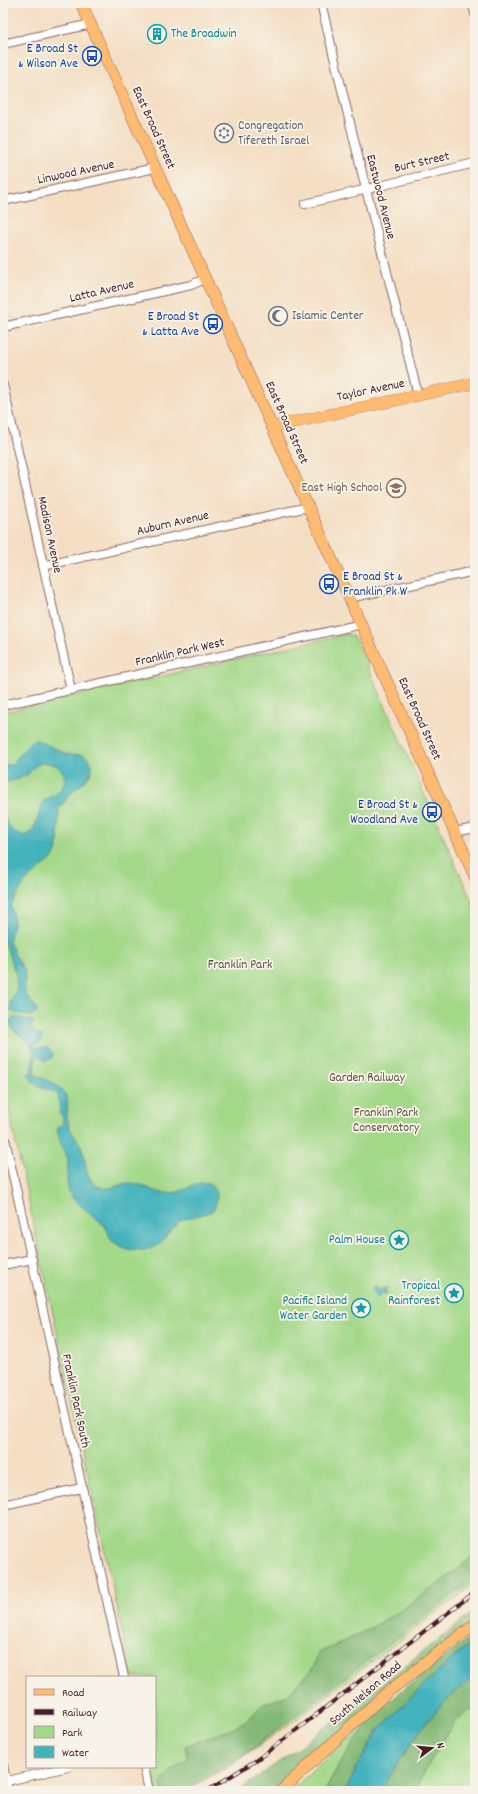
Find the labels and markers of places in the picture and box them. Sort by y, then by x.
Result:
building icon: The Broadwin [146,23,168,45]
place label: The Broadwin [171,25,237,44]
place label: E Broad St & Wilson Ave [18,40,78,74]
bus stop icon: E Broad St & Wilson Ave [81,45,103,67]
place label: Congregation Tifereth Israel [238,117,309,151]
synagogue icon: Congregation Tifereth Israel [213,122,235,144]
mosque icon: Islamic Center [267,305,289,327]
place label: Islamic Center [292,307,364,326]
place label: E Broad St & Latta Ave [142,308,199,342]
bus stop icon: E Broad St & Latta Ave [202,313,224,335]
school or university icon: East High School [385,477,407,499]
place label: East High School [302,479,382,498]
place label: E Broad St & Franklin Pk W [343,568,408,602]
bus stop icon: E Broad St & Franklin Pk W [318,573,340,595]
place label: E Broad St & Woodland Ave [350,796,418,830]
bus stop icon: E Broad St & Woodland Ave [421,801,443,823]
place icon: Palm House [388,1229,410,1251]
place label: Palm House [329,1231,385,1250]
place label: Tropical Rainforest [388,1277,440,1311]
place icon: Tropical Rainforest [443,1282,465,1304]
place label: Pacific Island Water Garden [280,1292,347,1326]
place icon: Pacific Island Water Garden [350,1297,372,1319]

